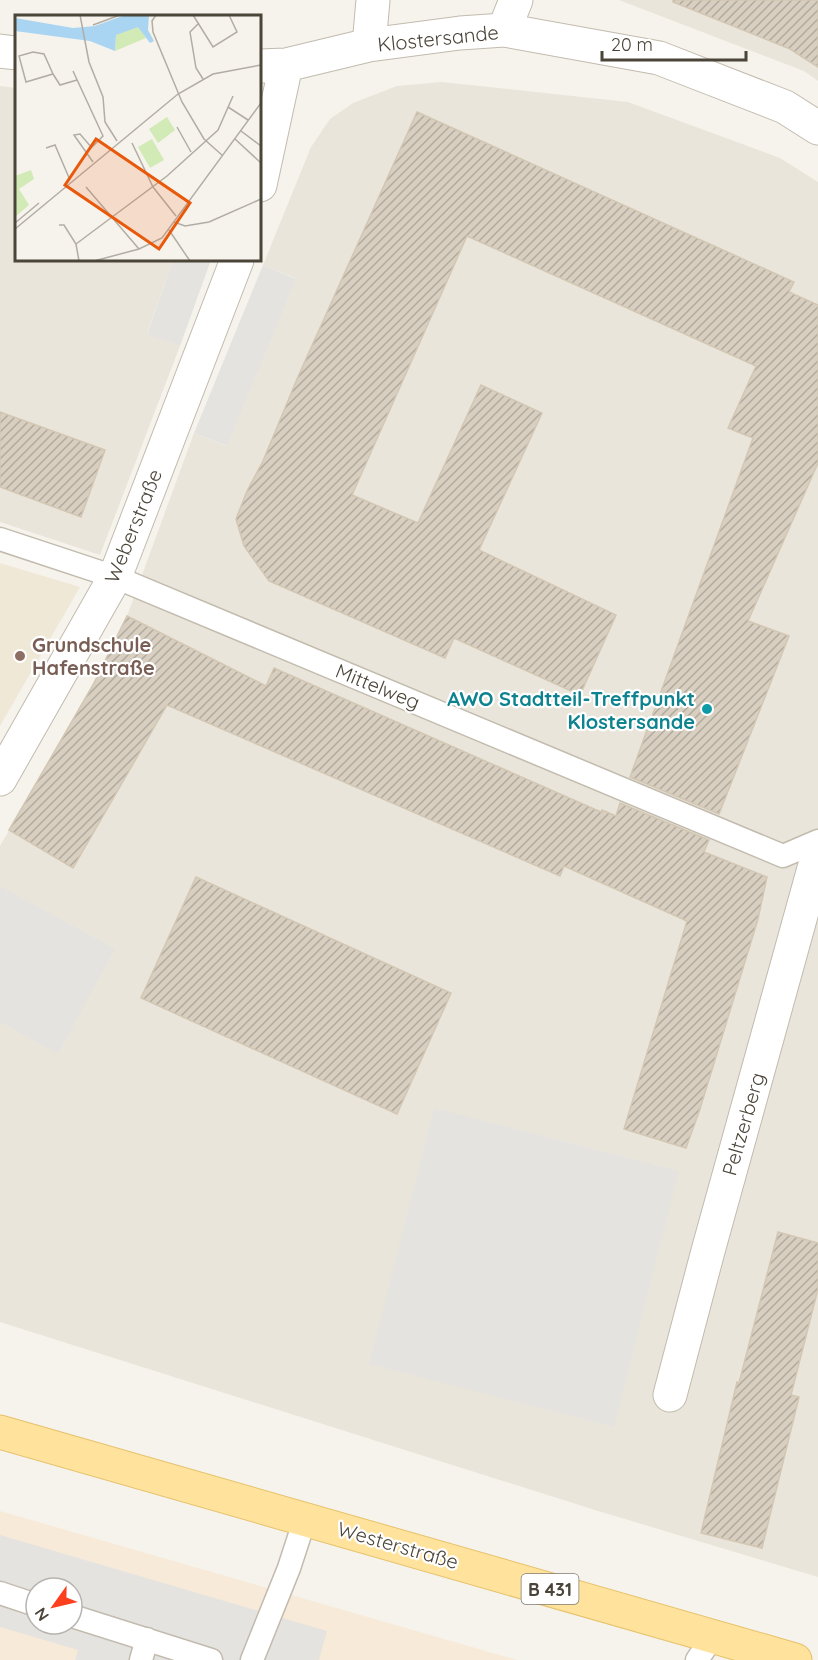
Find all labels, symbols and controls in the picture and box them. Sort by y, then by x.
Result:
inset map [15,15,261,261]
street label: Klostersande [376,19,500,57]
scale bar [602,24,746,62]
text: 20 m [611,33,653,56]
street label: Weberstraße [99,465,167,587]
place label: Grundschule Hafenstraße [32,632,155,680]
marker: Grundschule Hafenstraße [13,649,27,663]
street label: Mittelweg [332,658,424,714]
place label: AWO Stadtteil-Treffpunkt Klostersande [447,686,695,734]
marker: AWO Stadtteil-Treffpunkt Klostersande [700,702,714,716]
street label: Peltzerberg [716,1070,770,1178]
street label: Westerstraße [335,1516,461,1574]
road number: B 431 [522,1574,578,1604]
north arrow [24,1576,84,1636]
text: N [30,1604,53,1625]

